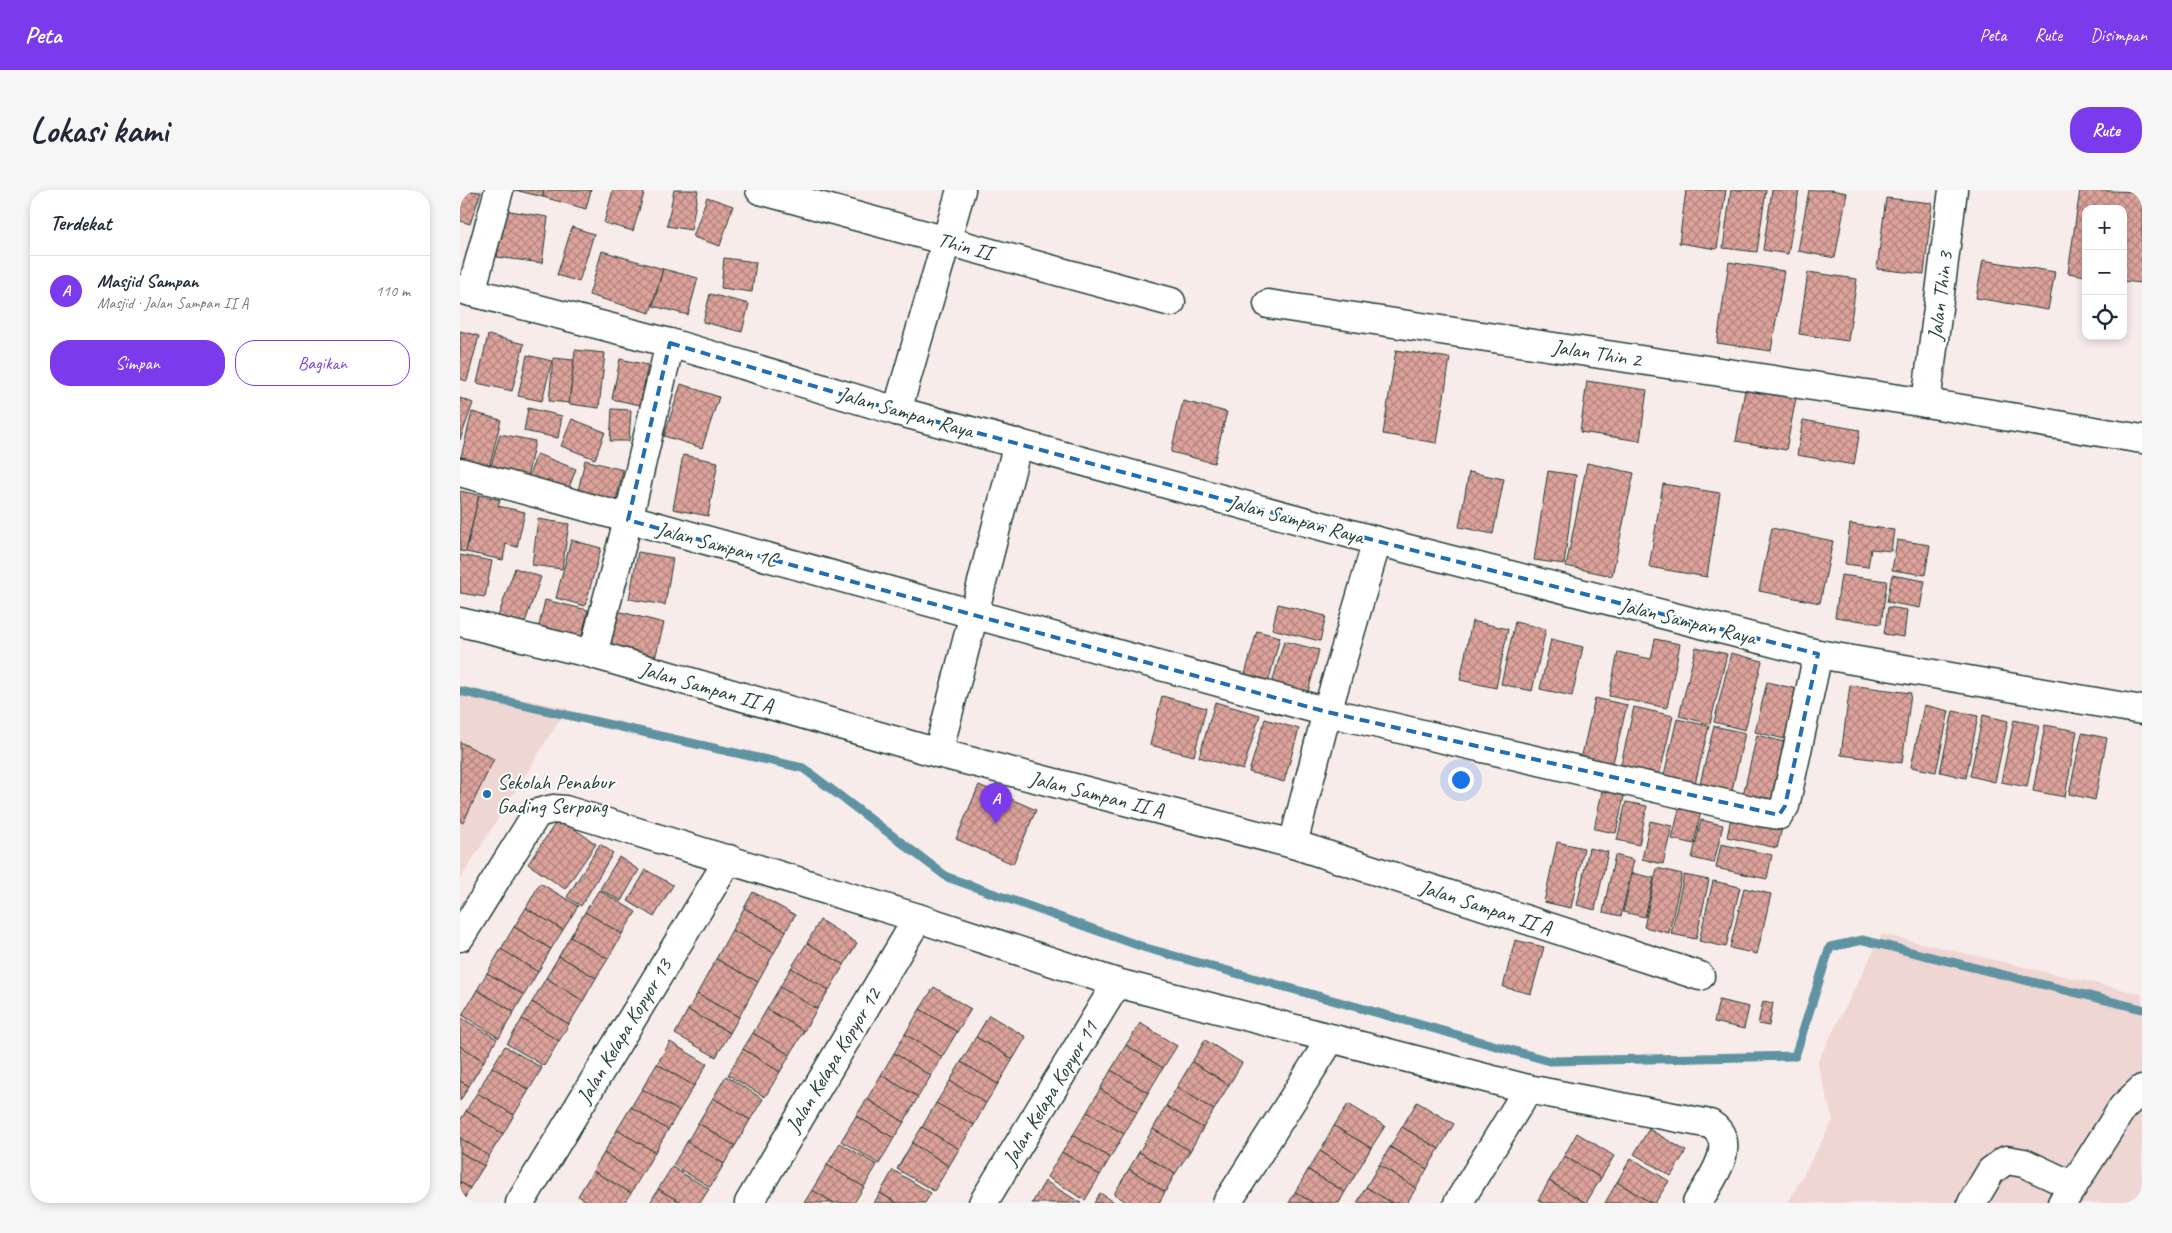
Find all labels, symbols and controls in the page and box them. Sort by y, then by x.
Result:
text: Peta [25,20,62,50]
text: Peta [1980,24,2007,46]
text: Rute [2035,24,2062,46]
text: Disimpan [2090,24,2147,46]
button: Rute [2070,107,2142,153]
text: Lokasi kami [30,108,168,153]
map controls [2082,205,2127,340]
button: + [2082,205,2127,250]
text: Terdekat [50,210,111,236]
street label: Thin II [935,226,1000,267]
street label: Jalan Thin 3 [1922,249,1959,343]
button: − [2082,250,2127,295]
text: Masjid Sampan [97,269,199,293]
text: A [62,281,70,301]
text: 110 m [376,281,410,301]
text: Masjid · Jalan Sampan II A [97,293,249,313]
button: locate [2082,295,2127,340]
street label: Jalan Thin 2 [1550,333,1644,373]
button: Simpan [50,340,225,386]
button: Bagikan [235,340,410,386]
street label: Jalan Sampan Raya [834,380,979,444]
street label: Jalan Sampan Raya [1224,488,1369,550]
street label: Jalan Sampan 1C [653,515,782,573]
street label: Jalan Sampan Raya [1616,591,1761,651]
street label: Jalan Sampan II A [637,655,777,718]
street label: Jalan Sampan II A [1026,765,1167,823]
your location [1448,767,1474,793]
place label: Sekolah Penabur Gading Serpong [497,769,615,819]
pin: A [980,783,1012,824]
marker: Sekolah Penabur Gading Serpong [481,788,493,800]
street label: Jalan Sampan II A [1416,873,1556,941]
street label: Jalan Kelapa Kopyor 13 [570,953,678,1109]
street label: Jalan Kelapa Kopyor 12 [779,982,887,1138]
street label: Jalan Kelapa Kopyor 11 [996,1015,1104,1171]

